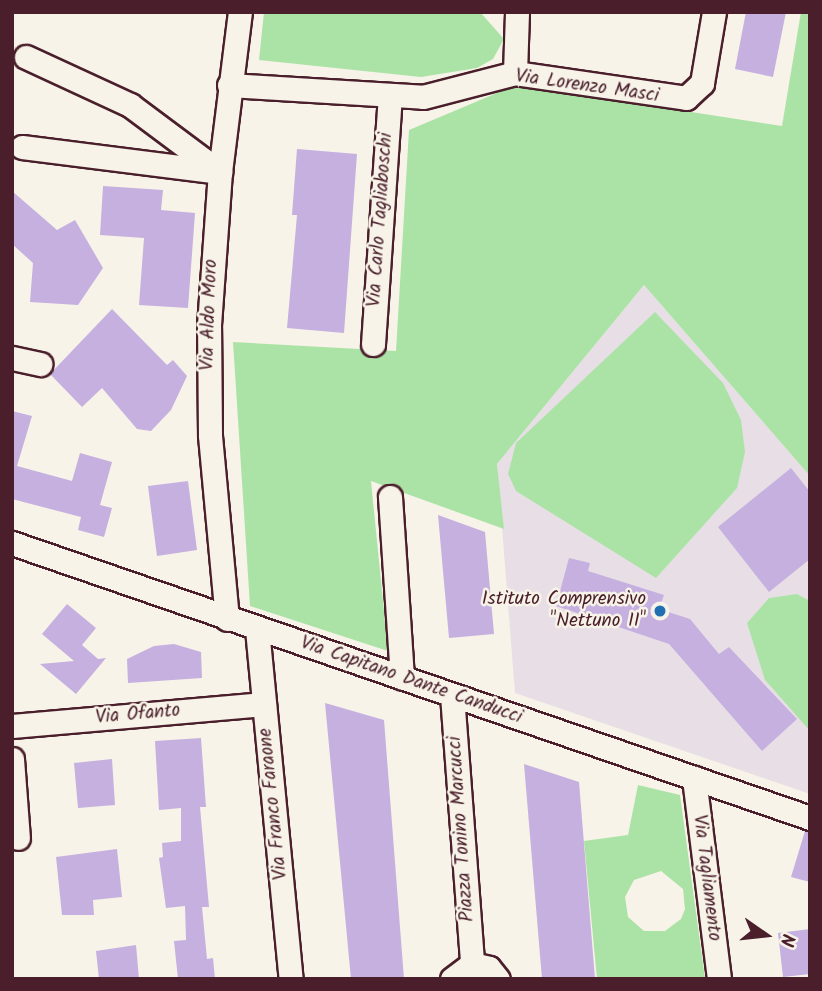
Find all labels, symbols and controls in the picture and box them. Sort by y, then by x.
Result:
street label: Via Lorenzo Masci [514,66,660,108]
street label: Via Carlo Tagliaboschi [364,132,398,308]
street label: Via Aldo Moro [197,259,223,371]
place label: Istituto Comprensivo "Nettuno II" [482,589,646,633]
marker: Istituto Comprensivo "Nettuno II" [652,603,668,619]
street label: Via Capitano Dante Canducci [297,632,525,730]
street label: Via Ofanto [95,700,181,730]
street label: Via Franco Faraone [255,727,293,881]
street label: Piazza Tonino Marcucci [444,735,480,923]
street label: Via Tagliamento [687,814,725,942]
north arrow [731,900,801,970]
text: N [770,931,802,950]

